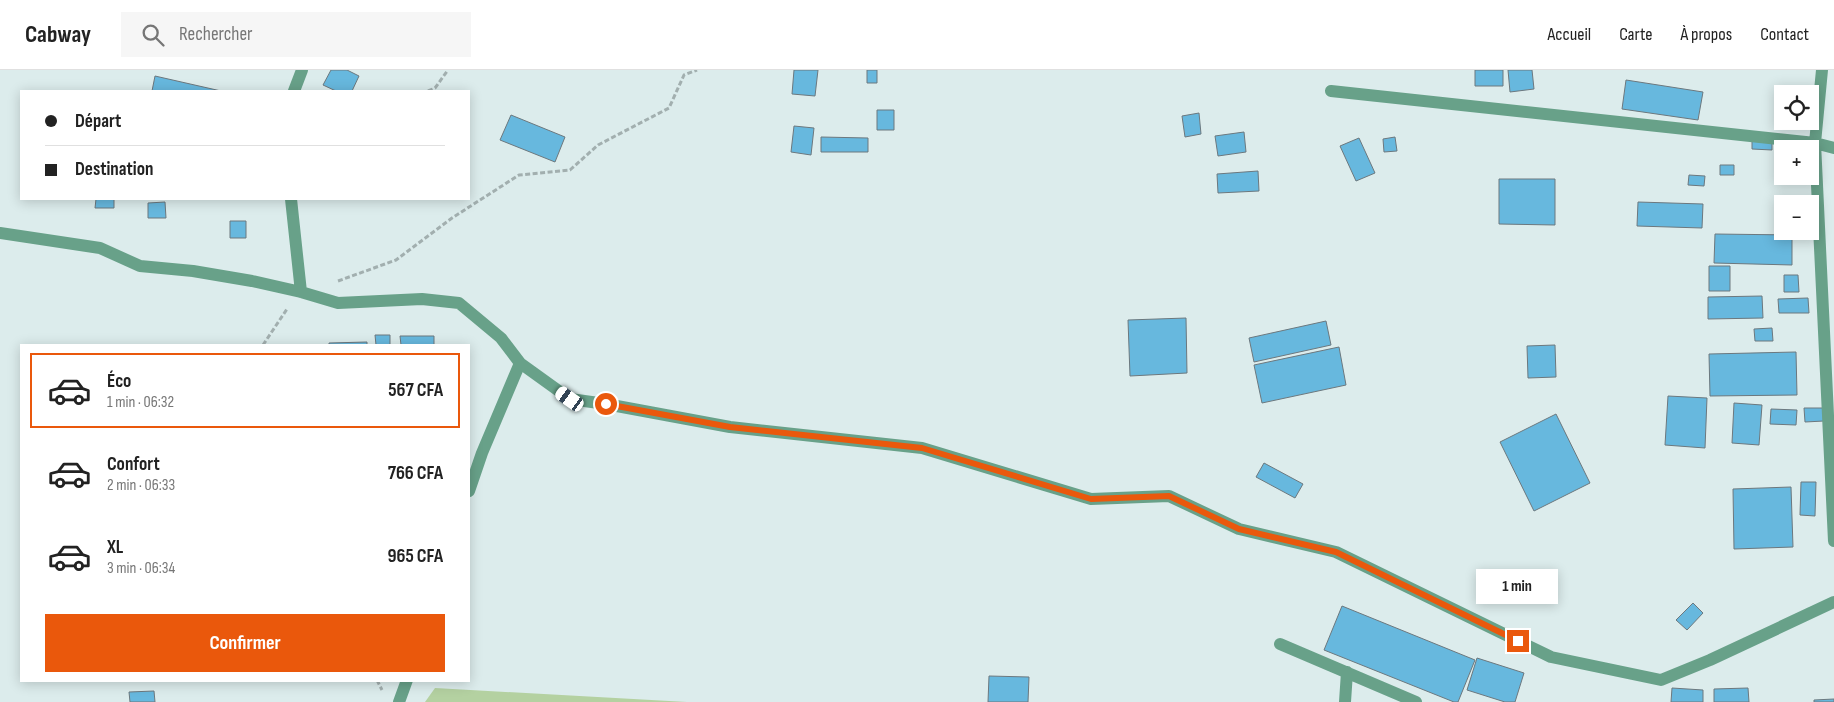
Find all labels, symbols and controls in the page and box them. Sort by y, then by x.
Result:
search box [121,12,471,57]
text: Cabway [25,20,91,49]
icon: search [139,21,167,49]
text: Rechercher [179,23,253,46]
text: Accueil [1547,24,1591,45]
text: Carte [1619,24,1652,45]
text: À propos [1680,24,1732,45]
text: Contact [1760,24,1809,45]
map controls [1774,85,1819,240]
button: locate [1774,85,1819,130]
text: Départ [75,110,121,133]
button: + [1774,140,1819,185]
text: Destination [75,158,153,181]
button: − [1774,195,1819,240]
icon: car [47,368,92,413]
text: Éco [107,370,131,393]
text: 567 CFA [388,379,443,402]
car [553,384,586,414]
text: 1 min · 06:32 [107,393,174,412]
route start [595,393,617,415]
icon: car [47,451,92,496]
text: Confort [107,453,160,476]
text: 766 CFA [388,462,443,485]
text: 2 min · 06:33 [107,476,175,495]
icon: car [47,534,92,579]
text: XL [107,536,123,559]
text: 965 CFA [388,545,443,568]
text: 3 min · 06:34 [107,559,175,578]
callout: 1 min [1477,568,1559,604]
text: 1 min [1502,577,1532,596]
button: Confirmer [45,614,445,672]
route end [1507,630,1529,652]

